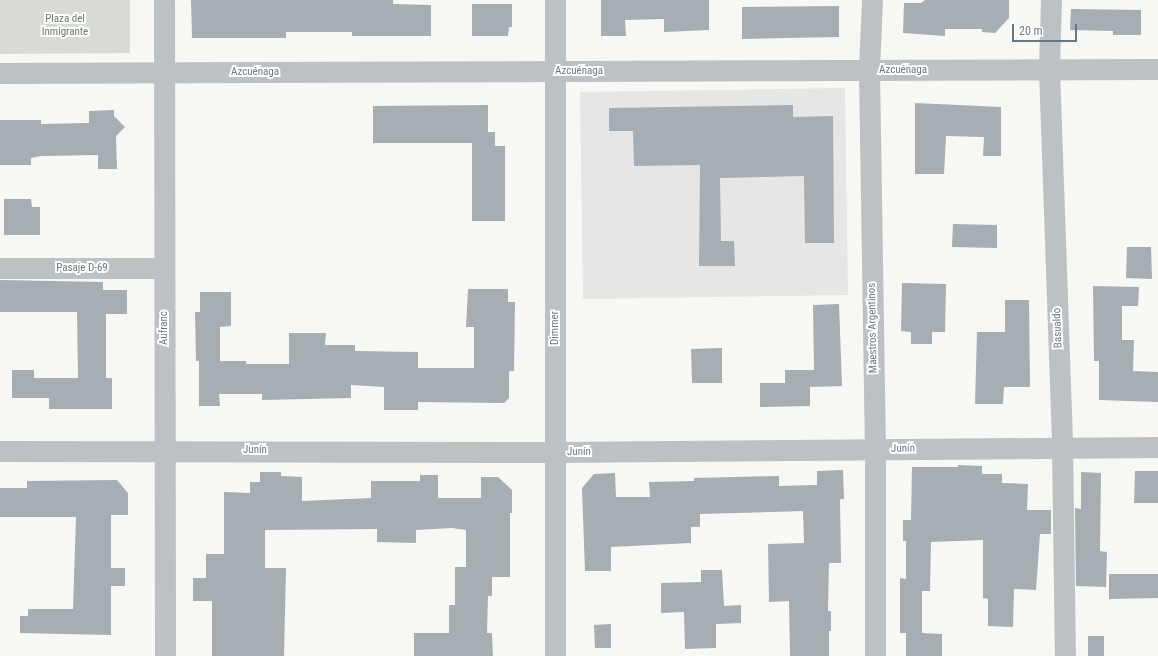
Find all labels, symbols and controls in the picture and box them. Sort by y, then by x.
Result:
park label: Plaza del Inmigrante [42,13,88,39]
scale bar [1014,16,1079,42]
text: 20 m [1019,24,1043,38]
street label: Azcuénaga [879,63,927,77]
street label: Azcuénaga [555,64,603,78]
street label: Azcuénaga [231,65,279,79]
street label: Pasaje D-69 [56,261,108,275]
street label: Maestros Argentinos [866,283,880,373]
street label: Basualdo [1051,308,1065,348]
street label: Aufranc [157,311,171,345]
street label: Dimmer [548,311,562,345]
street label: Junín [891,442,915,456]
street label: Junín [243,443,267,457]
street label: Junín [567,445,591,459]

